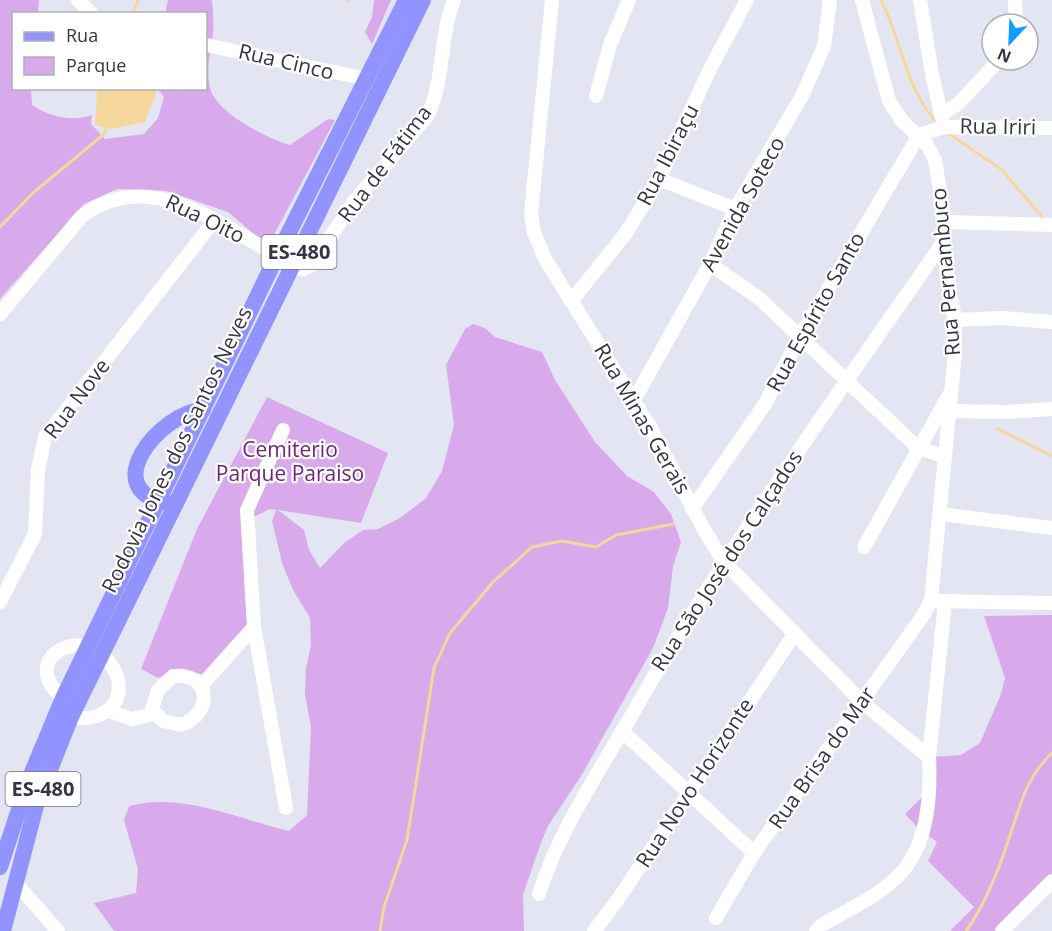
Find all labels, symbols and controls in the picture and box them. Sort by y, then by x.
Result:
legend [12,12,207,90]
north arrow [980,12,1040,72]
text: Rua [66,23,98,47]
street label: Rua Cinco [236,36,337,86]
text: N [994,43,1014,68]
text: Parque [66,53,126,77]
street label: Rua de Fátima [331,99,437,228]
street label: Rua Ibiraçu [630,99,705,210]
street label: Rua Iriri [959,111,1037,141]
street label: Avenida Soteco [694,131,791,276]
street label: Rua Oito [161,187,250,249]
street label: Rua Pernambuco [924,187,966,357]
street label: Rua Espírito Santo [760,227,871,396]
road number: ES-480 [262,235,336,269]
street label: Rodovia Jones dos Santos Neves [94,302,258,597]
street label: Rua Minas Gerais [588,338,697,499]
street label: Rua Nove [37,353,116,444]
park label: Cemiterio Parque Paraiso [216,435,364,487]
street label: Rua São José dos Calçados [644,445,808,676]
street label: Rua Brisa do Mar [762,680,881,834]
street label: Rua Novo Horizonte [629,692,759,873]
road number: ES-480 [6,772,80,806]

